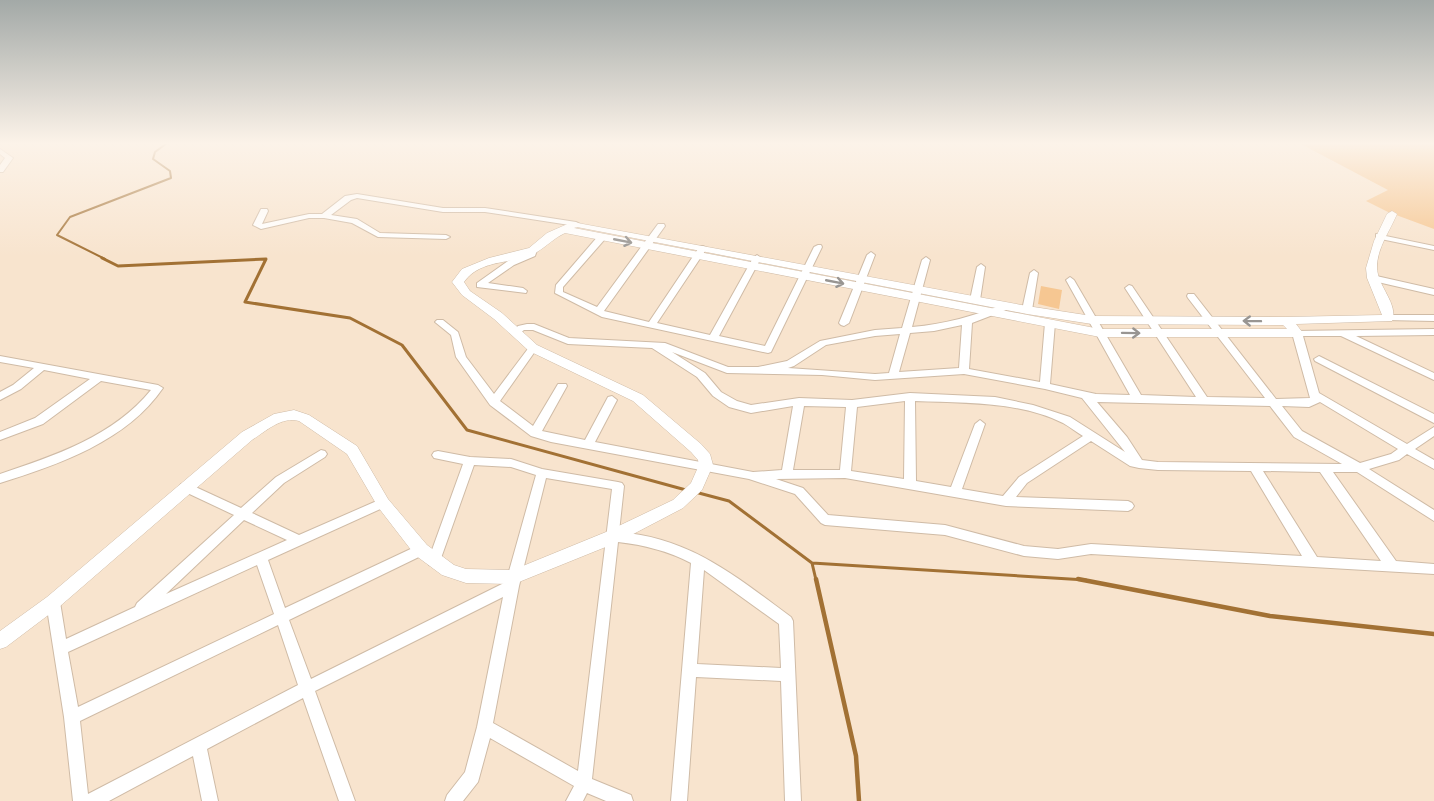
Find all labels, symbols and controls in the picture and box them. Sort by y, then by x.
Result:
one-way arrow [613,236,633,247]
one-way arrow [825,277,845,288]
one-way arrow [1243,315,1263,327]
one-way arrow [1120,327,1140,339]

